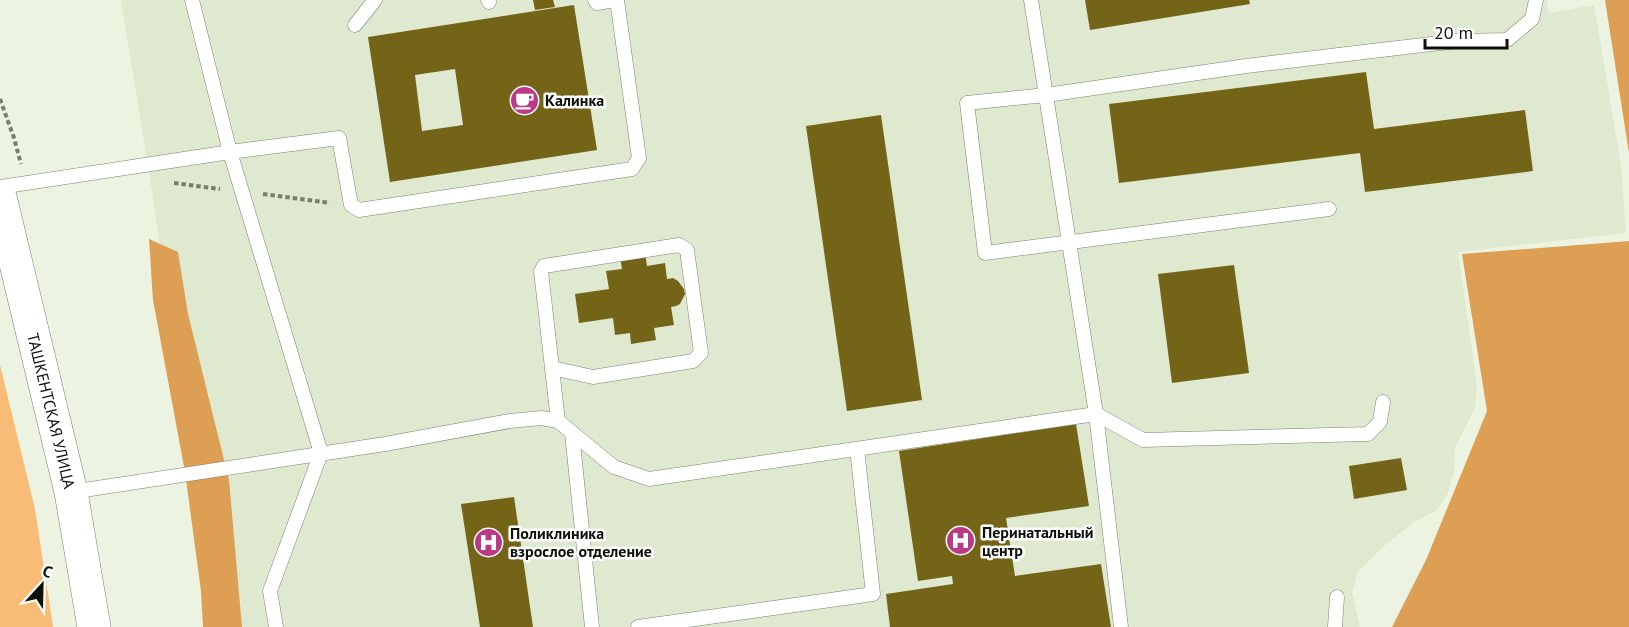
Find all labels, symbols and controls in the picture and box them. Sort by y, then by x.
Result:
scale bar [1425,12,1508,50]
text: 20 m [1434,21,1473,44]
cafe icon: Калинка [508,84,540,116]
place label: Калинка [545,90,604,110]
street label: ТАШКЕНТСКАЯ УЛИЦА [23,331,80,491]
place label: Перинатальный центр [982,522,1094,560]
place label: Поликлиника взрослое отделение [510,523,652,561]
hospital icon: Перинатальный центр [945,525,977,557]
hospital icon: Поликлиника взрослое отделение [473,526,505,558]
north arrow [12,555,72,615]
text: С [40,560,56,582]

